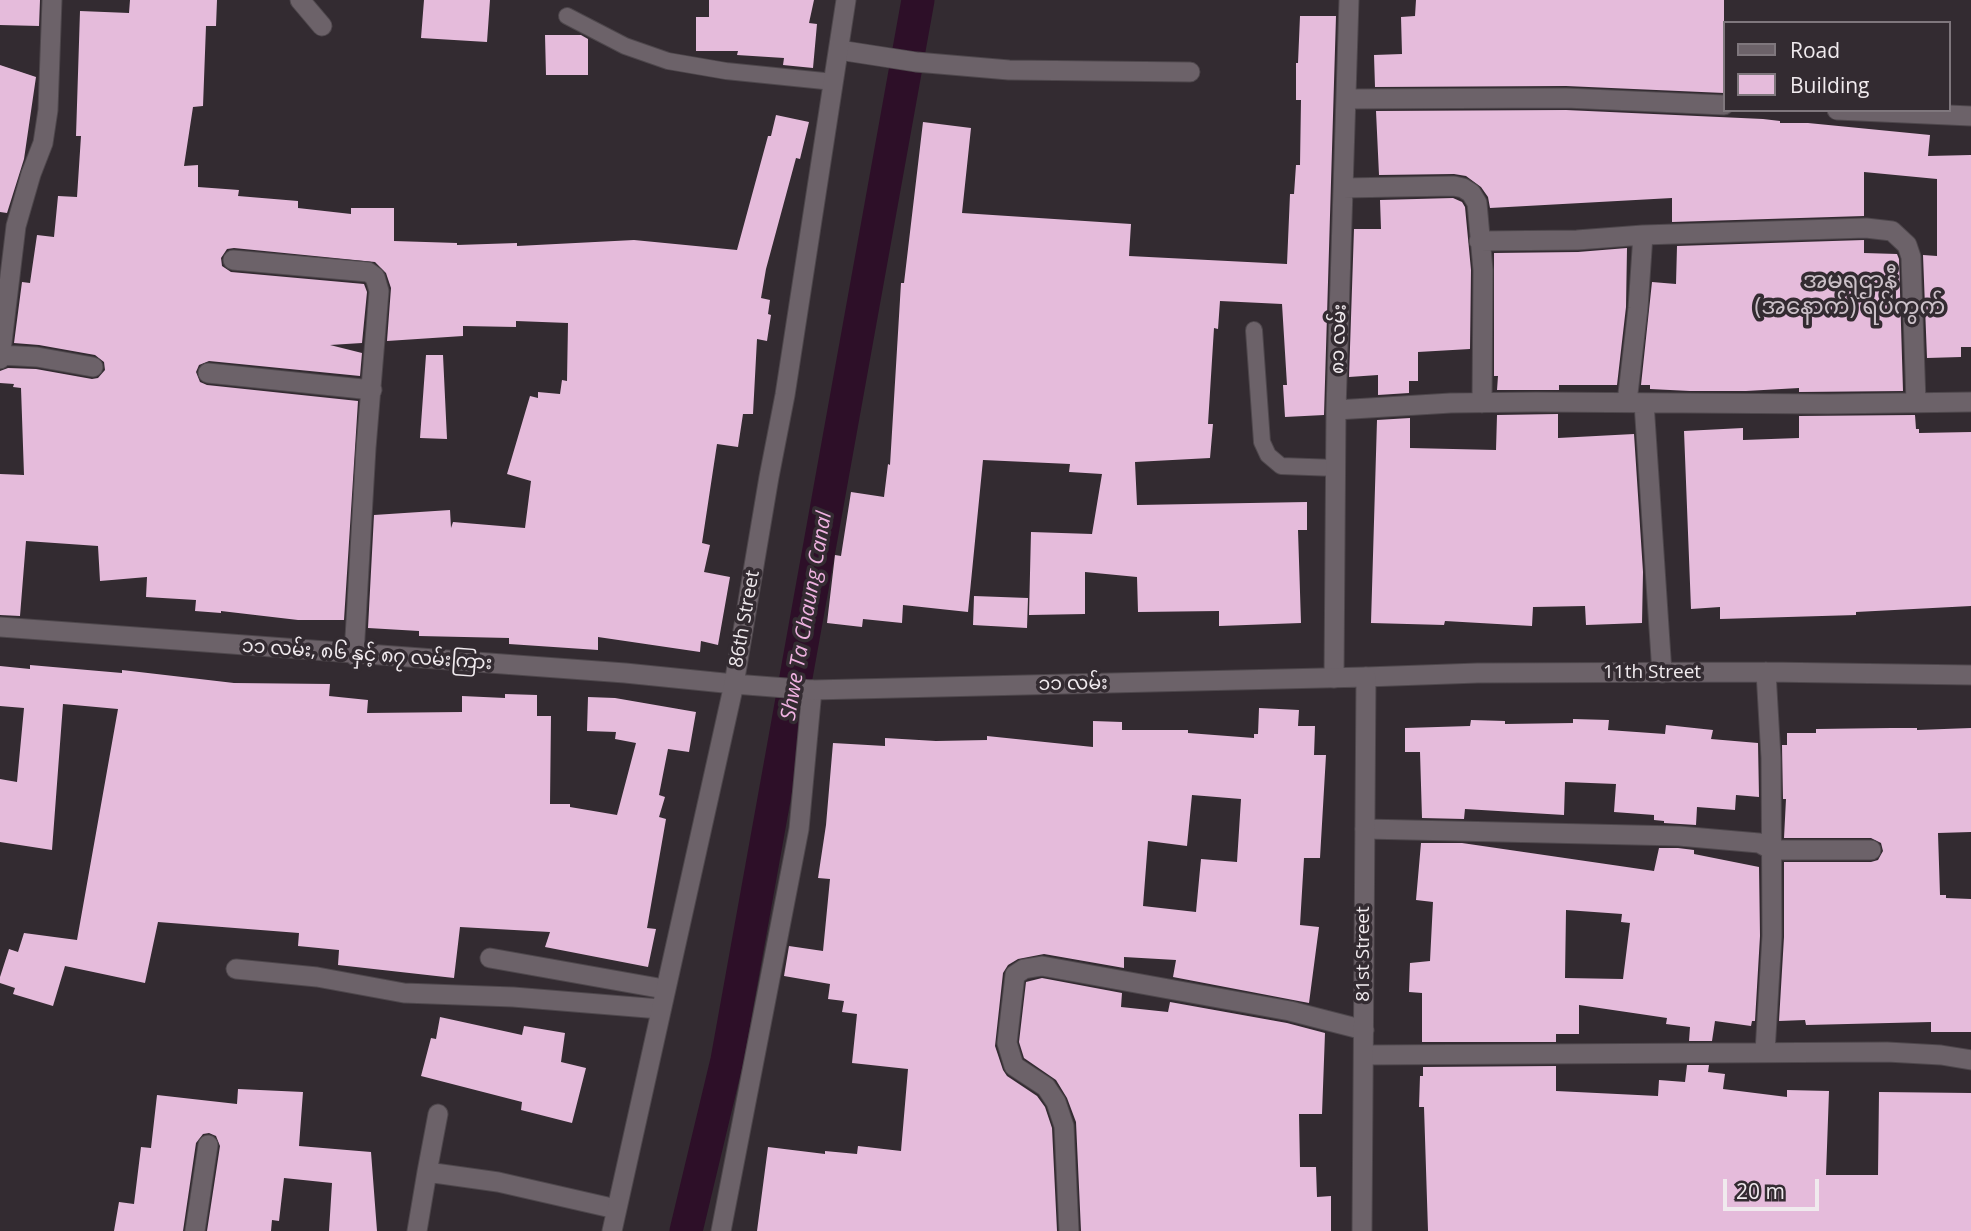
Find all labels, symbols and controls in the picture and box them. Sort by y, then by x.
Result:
legend [1722,21,1950,112]
text: Road [1790,36,1840,64]
text: Building [1790,71,1869,99]
district label: အမရဌာနီ (အနောက်) ရပ်ကွက် [1755,267,1945,321]
street label: ၈၁ လမ်း [1326,304,1352,374]
water label: Shwe Ta Chaung Canal [776,510,838,722]
street label: 86th Street [725,569,765,669]
street label: ၁၁ လမ်း, ၈၆ နှင့် ၈၇ လမ်းကြား [241,635,493,675]
street label: 11th Street [1603,662,1701,684]
street label: ၁၁ လမ်း [1038,672,1108,696]
street label: 81st Street [1353,906,1375,1002]
scale bar [1726,1164,1822,1208]
text: 20 m [1736,1177,1785,1205]

